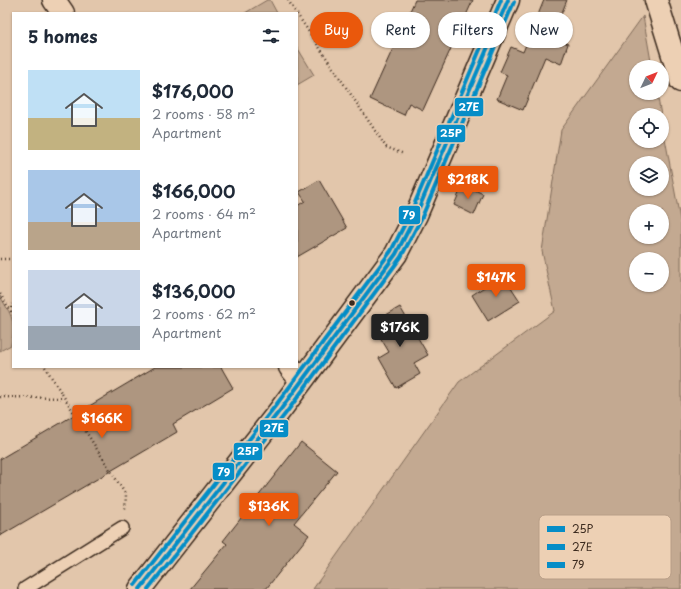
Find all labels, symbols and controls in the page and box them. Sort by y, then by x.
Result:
chip: Buy [310,12,363,48]
chip: Rent [371,12,430,48]
chip: Filters [438,12,507,48]
chip: New [515,12,573,48]
text: 5 homes [28,23,98,49]
icon: filters [260,25,282,47]
north arrow [629,60,669,100]
map controls [629,60,669,292]
text: $176,000 [152,78,234,104]
icon: home [60,86,108,134]
line badge: 27E [454,97,484,117]
text: 27E [459,98,479,115]
text: 2 rooms · 58 m² [152,104,255,123]
button: locate [629,108,669,148]
text: Apartment [152,123,221,142]
line badge: 25P [436,124,466,143]
text: 25P [440,124,462,141]
button: layers [629,156,669,196]
pin: $218K [440,166,496,200]
text: $218K [447,169,489,188]
text: $166,000 [152,178,235,204]
icon: home [60,186,108,234]
text: 2 rooms · 64 m² [152,204,256,223]
button: + [629,204,669,244]
line badge: 79 [398,205,421,225]
text: 79 [403,206,416,223]
text: Apartment [152,223,221,242]
button: − [629,252,669,292]
pin: $147K [468,264,524,298]
text: $147K [476,267,516,286]
text: $136,000 [152,278,235,304]
icon: home [60,286,108,334]
unlabelled marker [347,298,357,308]
text: 2 rooms · 62 m² [152,304,256,323]
pin: $176K [372,314,428,348]
text: $176K [380,317,420,336]
text: Apartment [152,323,221,342]
pin: $166K [74,405,130,439]
text: $166K [81,408,123,427]
line badge: 27E [259,419,289,438]
text: 27E [264,419,284,436]
line badge: 25P [233,442,263,461]
text: 25P [237,442,259,459]
line badge: 79 [212,462,235,481]
text: 79 [218,463,231,480]
pin: $136K [241,493,297,527]
text: $136K [248,496,290,515]
legend [539,515,671,579]
text: 25P [572,520,594,537]
text: 27E [572,538,593,555]
text: 79 [572,556,585,573]

